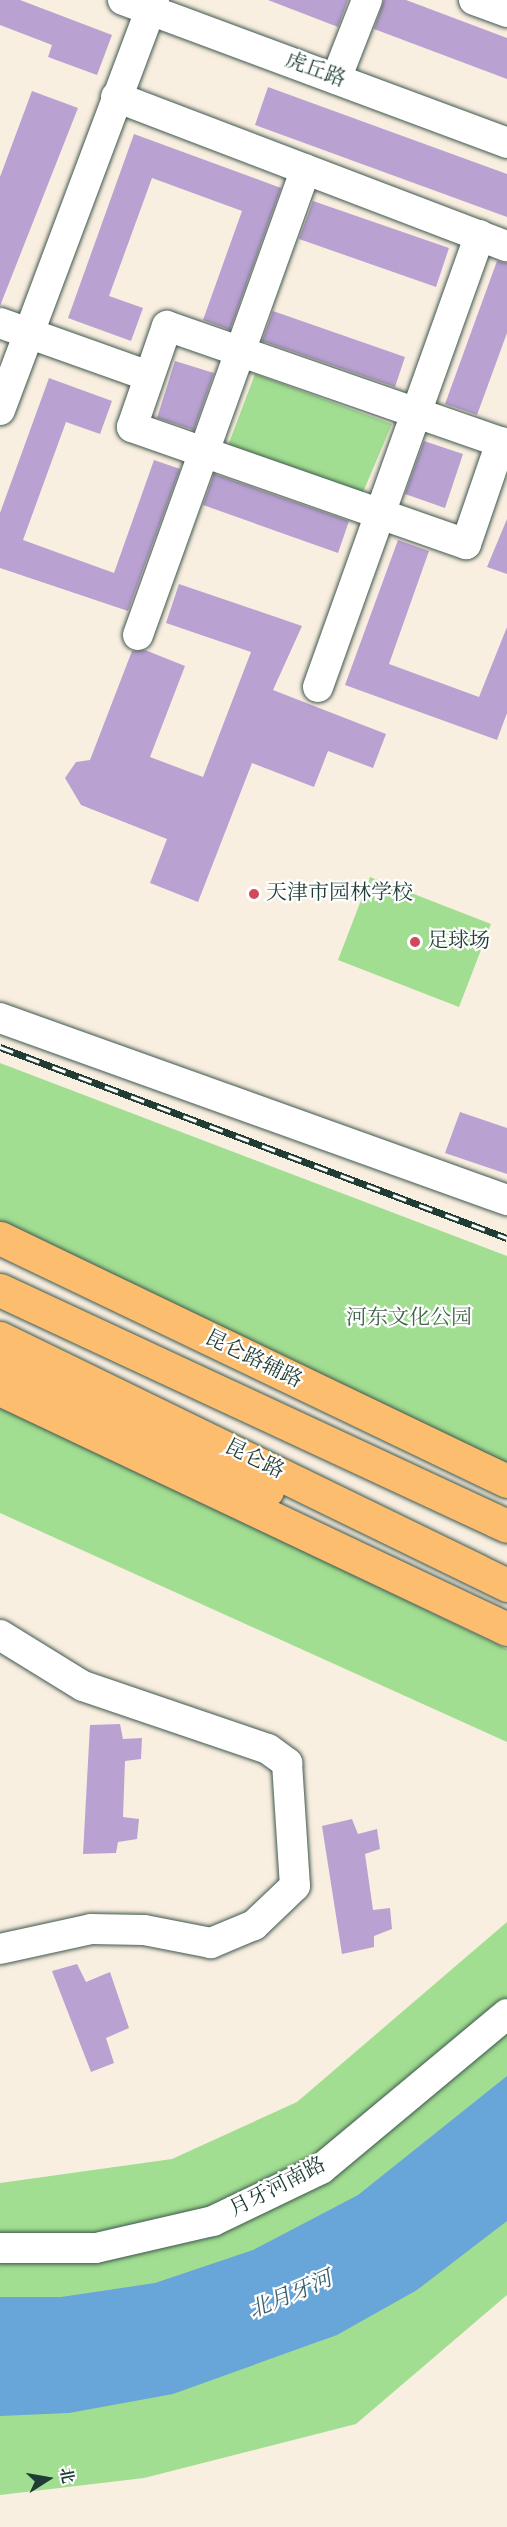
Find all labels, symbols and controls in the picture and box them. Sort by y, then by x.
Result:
street label: 虎丘路 [281,48,349,94]
place label: 天津市园林学校 [266,881,413,907]
marker: 天津市园林学校 [247,887,261,901]
place label: 足球场 [427,929,490,955]
marker: 足球场 [408,935,422,949]
park label: 河东文化公园 [346,1306,472,1332]
street label: 昆仑路辅路 [200,1326,306,1394]
street label: 昆仑路 [220,1435,288,1485]
street label: 月牙河南路 [226,2153,330,2223]
water label: 北月牙河 [245,2267,337,2325]
north arrow [18,2449,78,2509]
text: 北 [56,2466,75,2485]

